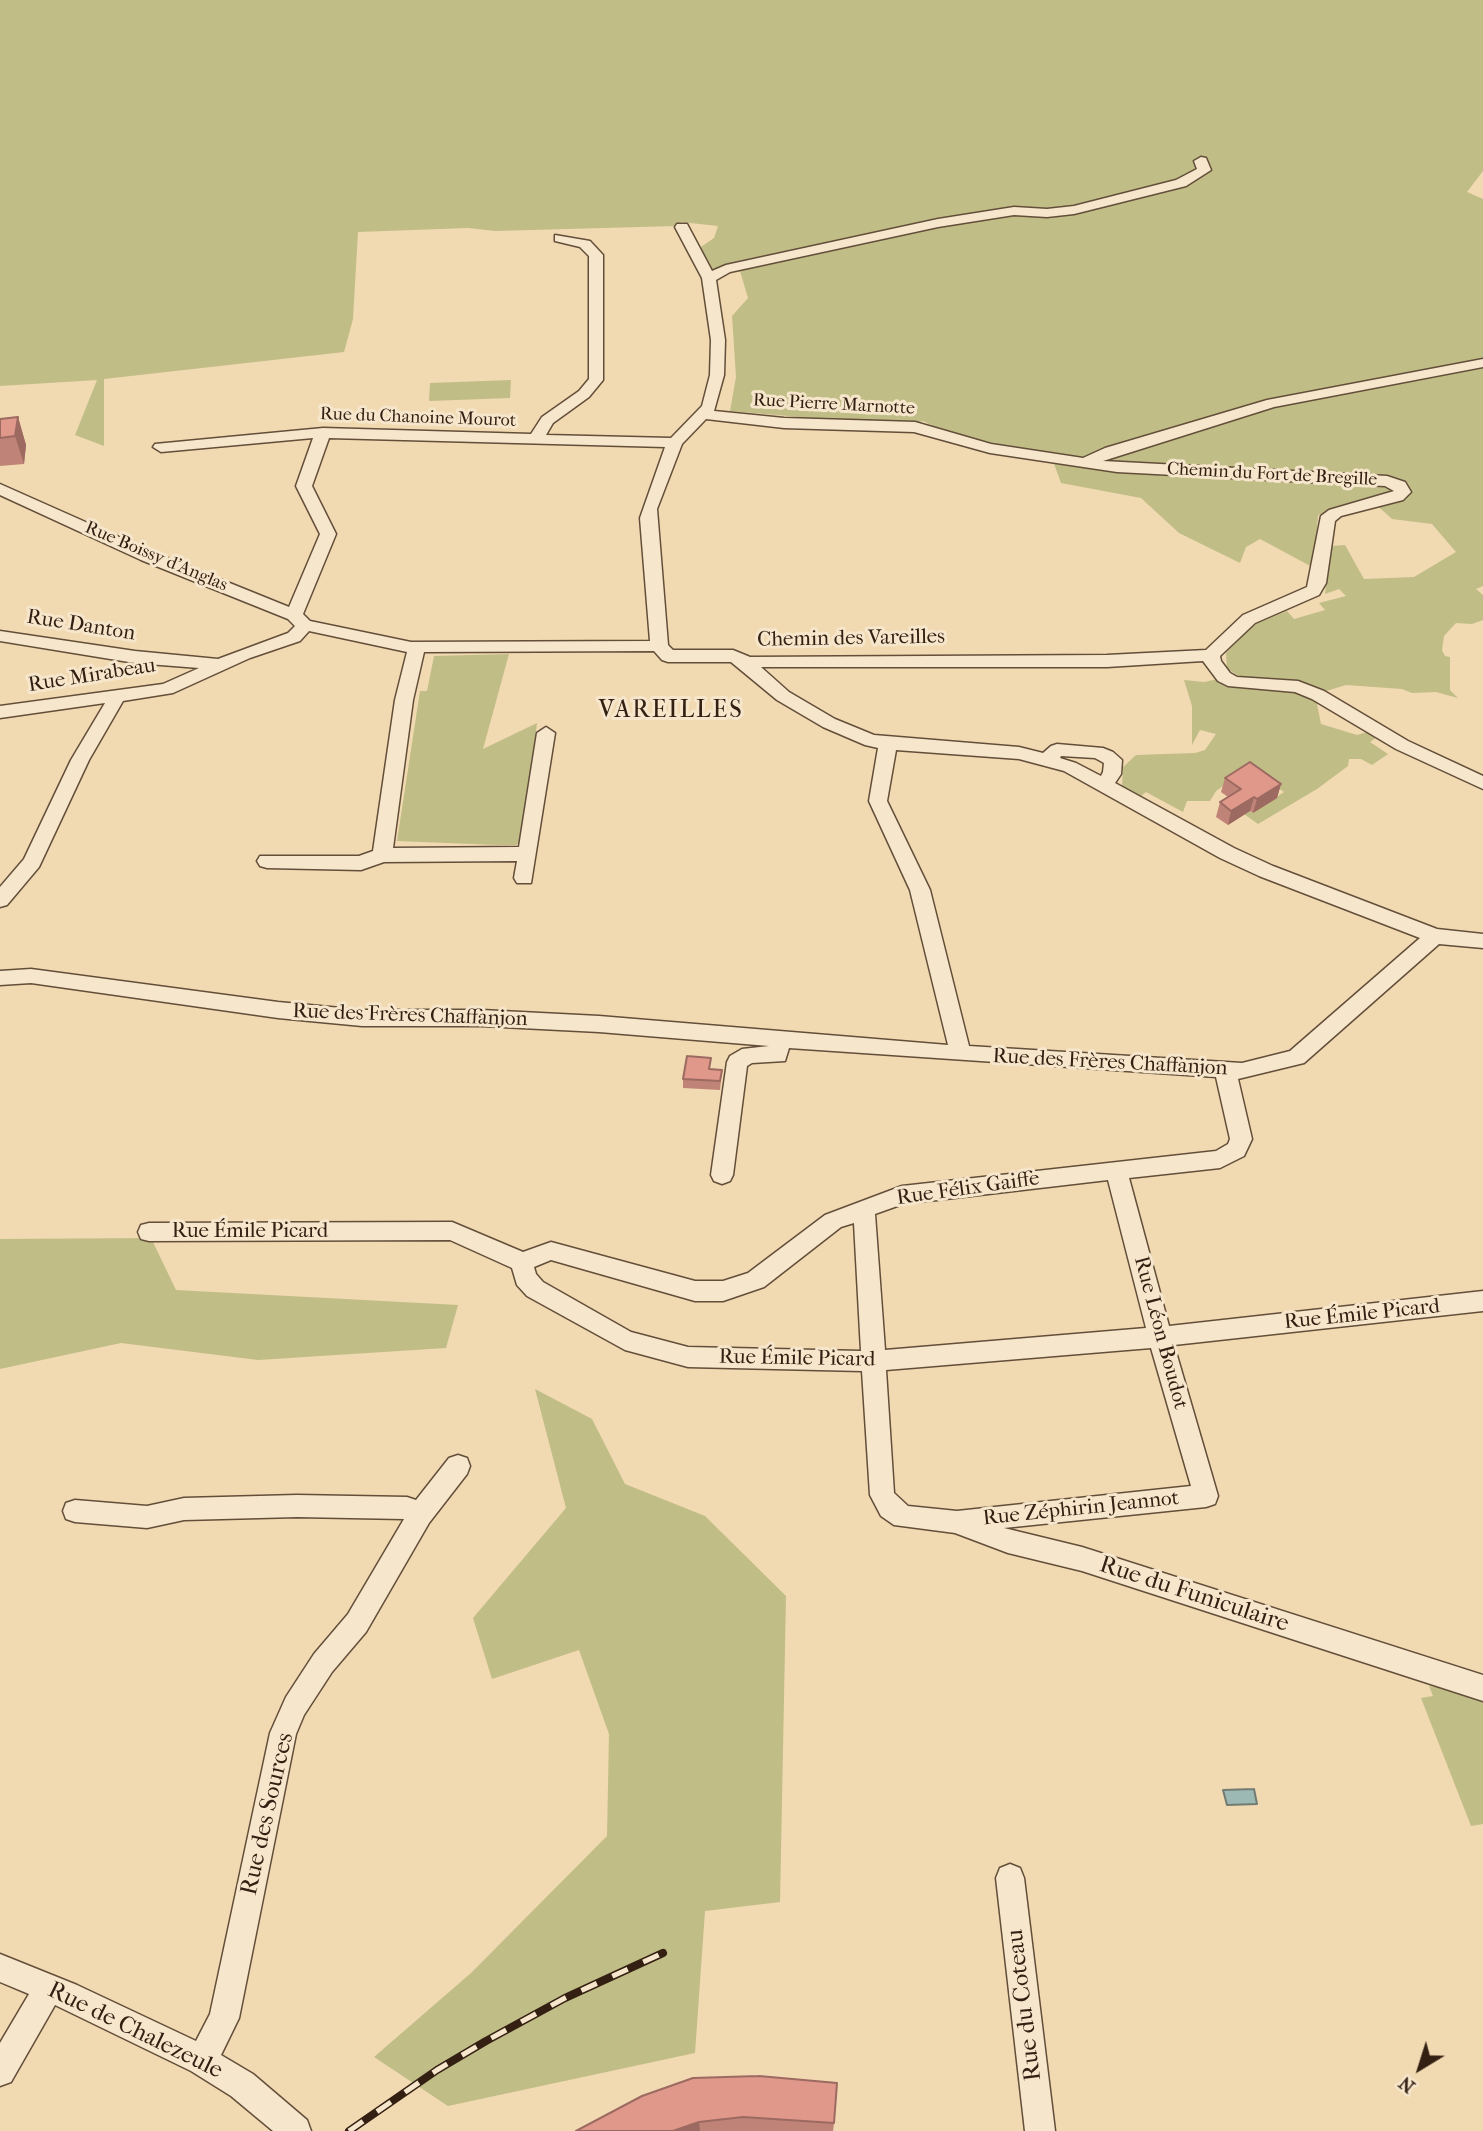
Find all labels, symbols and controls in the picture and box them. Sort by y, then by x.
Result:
street label: Rue Pierre Marnotte [752,390,916,420]
street label: Rue du Chanoine Mourot [320,404,516,432]
street label: Chemin du Fort de Bregille [1166,459,1378,491]
street label: Rue Boissy d'Anglas [81,517,231,597]
street label: Rue Danton [25,605,137,647]
street label: Chemin des Vareilles [757,625,945,653]
street label: Rue Mirabeau [27,654,157,698]
district label: VAREILLES [600,697,742,725]
street label: Rue des Frères Chaffanjon [292,999,528,1033]
street label: Rue des Frères Chaffanjon [992,1044,1228,1082]
street label: Rue Félix Gaiffe [895,1166,1041,1212]
street label: Rue Émile Picard [172,1219,328,1245]
street label: Rue Léon Boudot [1127,1254,1193,1412]
street label: Rue Émile Picard [1283,1294,1441,1336]
street label: Rue Émile Picard [719,1345,875,1373]
street label: Rue Zéphirin Jeannot [982,1486,1180,1532]
street label: Rue du Funiculaire [1096,1551,1292,1639]
street label: Rue des Sources [235,1730,301,1898]
street label: Rue du Coteau [1001,1928,1049,2082]
street label: Rue de Chalezeule [43,1976,227,2086]
north arrow [1385,2033,1455,2103]
text: N [1395,2071,1420,2098]

